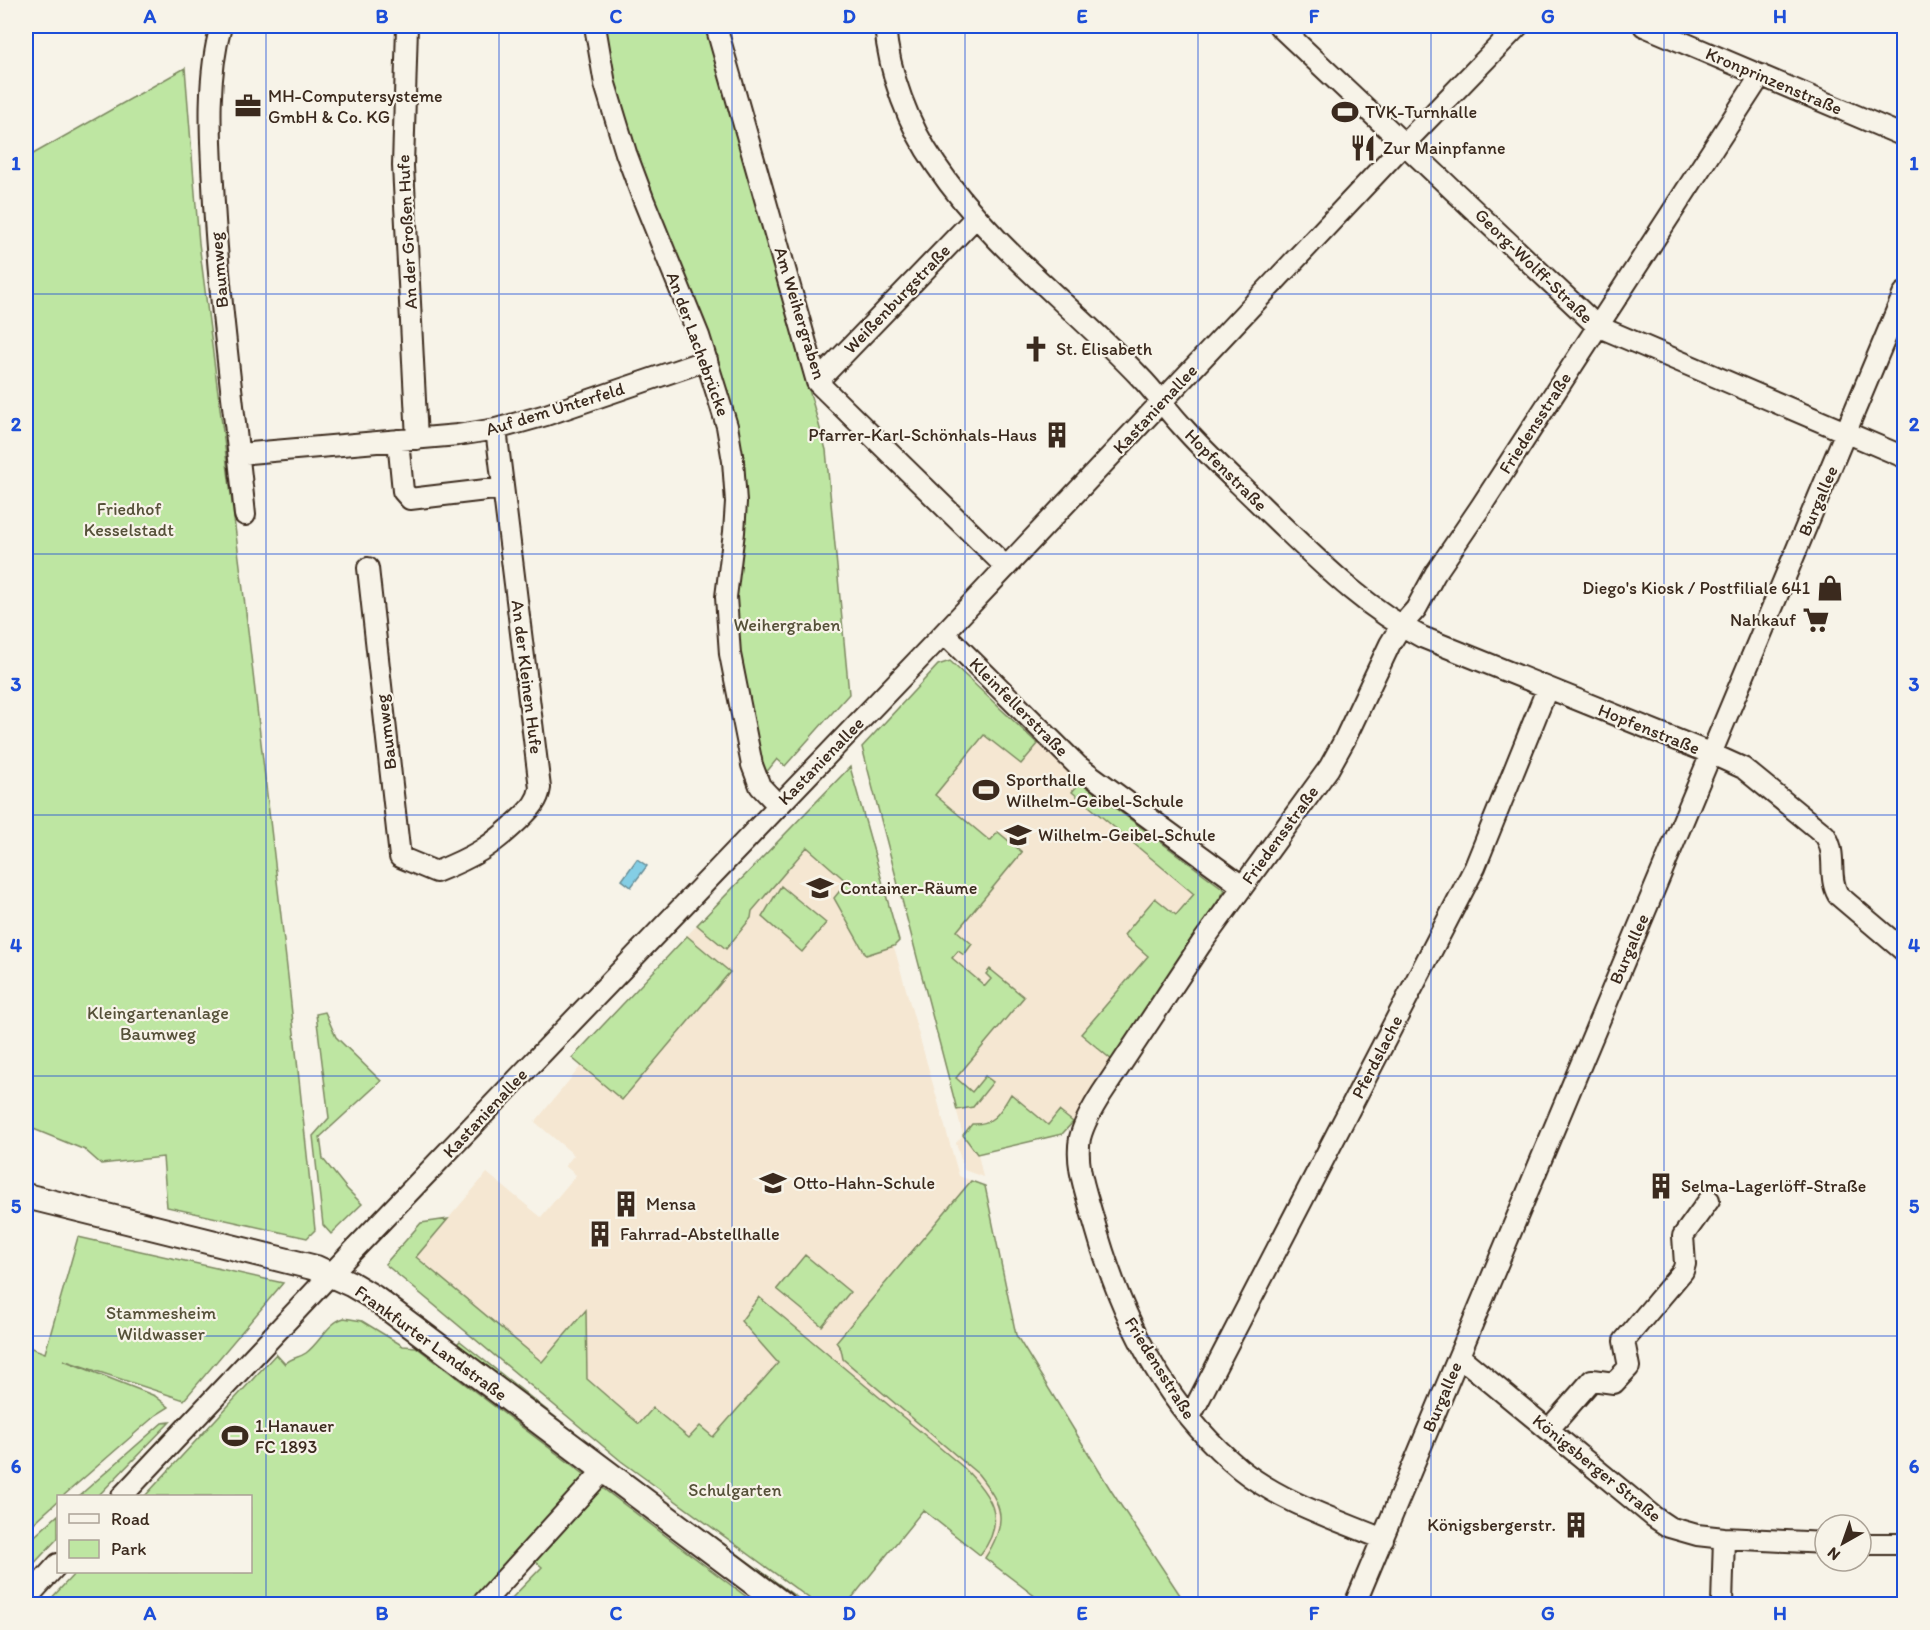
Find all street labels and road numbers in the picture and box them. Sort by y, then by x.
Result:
street label: Kronprinzenstraße [1702,42,1846,120]
street label: An der Großen Hufe [392,154,422,310]
street label: Georg-Wolff-Straße [1470,204,1598,328]
street label: Baumweg [205,230,233,309]
street label: Weißenburgstraße [839,240,955,358]
street label: Am Weihergraben [769,244,831,382]
street label: An der Lachebrücke [662,269,734,419]
street label: Kastanienallee [1108,360,1202,458]
street label: Friedensstraße [1494,368,1576,478]
street label: Auf dem Unterfeld [483,377,627,441]
street label: Hopfenstraße [1180,424,1272,516]
street label: Burgallee [1793,463,1843,539]
street label: An der Kleinen Hufe [507,599,547,755]
street label: Kleinfellerstraße [965,653,1073,761]
street label: Baumweg [370,692,402,771]
street label: Hopfenstraße [1595,699,1703,759]
street label: Kastanienallee [773,712,869,810]
street label: Friedensstraße [1237,781,1323,889]
street label: Burgallee [1604,911,1654,987]
street label: Pferdslache [1347,1012,1407,1102]
street label: Kastanienallee [438,1064,532,1162]
street label: Frankfurter Landstraße [351,1280,511,1406]
street label: Friedensstraße [1120,1313,1200,1423]
street label: Burgallee [1417,1359,1467,1435]
street label: Königsberger Straße [1528,1409,1666,1527]

